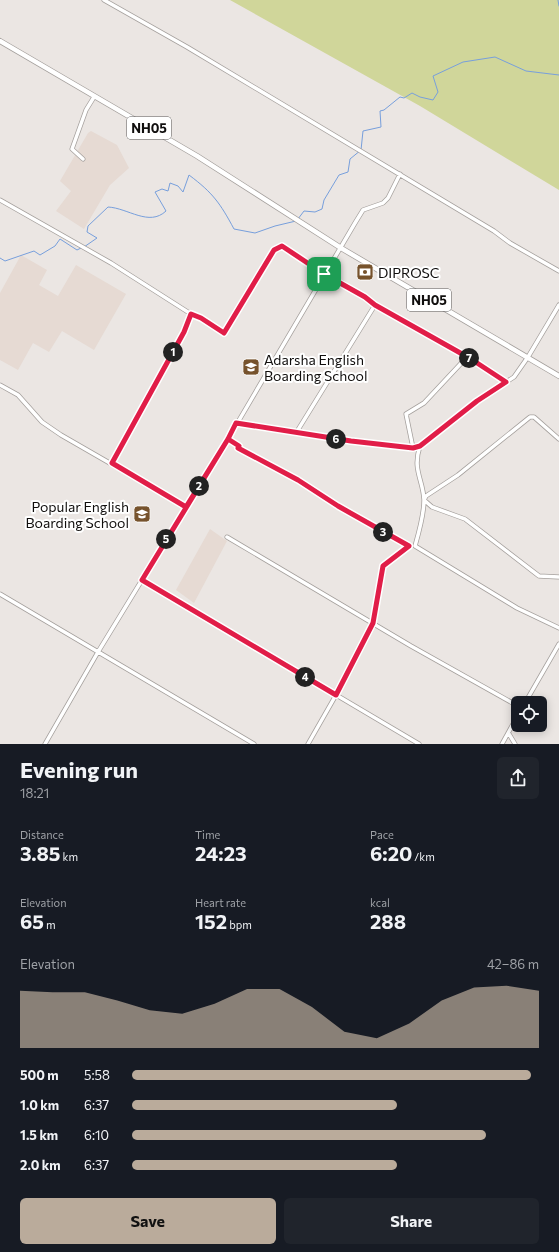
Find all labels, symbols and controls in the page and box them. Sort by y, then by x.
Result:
road number: NH05 [127,117,171,139]
pin [307,257,341,291]
bank icon: DIPROSC [355,262,375,282]
icon: arrive [313,263,335,285]
place label: DIPROSC [378,264,439,281]
road number: NH05 [407,289,451,311]
pin: 1 [163,342,183,362]
text: 1 [171,345,175,358]
pin: 7 [459,348,479,368]
place label: Adarsha English Boarding School [264,351,368,384]
text: 7 [466,351,472,364]
school or university icon: Adarsha English Boarding School [241,357,261,377]
pin: 6 [326,429,346,449]
text: 6 [333,432,339,445]
pin: 2 [189,476,209,496]
text: 2 [196,479,202,492]
place label: Popular English Boarding School [26,498,129,531]
school or university icon: Popular English Boarding School [132,504,152,524]
pin: 3 [373,522,393,542]
text: 3 [380,525,386,538]
pin: 5 [156,529,176,549]
text: 5 [163,532,169,545]
pin: 4 [295,667,315,687]
text: 4 [302,670,308,683]
map controls [511,696,547,732]
button: locate [511,696,547,732]
text: Evening run [20,756,138,783]
button: share [497,757,539,799]
text: 18:21 [20,785,49,801]
text: Distance [20,828,64,841]
text: Time [195,828,220,841]
text: Pace [370,828,394,841]
text: 3.85 [20,841,60,865]
text: 24:23 [195,841,247,865]
text: 6:20 [370,841,412,865]
text: km [60,850,78,863]
text: /km [412,850,435,863]
text: Elevation [20,896,66,909]
text: Heart rate [195,896,246,909]
text: kcal [370,896,390,909]
text: 65 [20,909,44,933]
text: 152 [195,909,227,933]
text: 288 [370,909,406,933]
text: m [44,918,56,931]
text: bpm [227,918,252,931]
text: Elevation [20,956,75,972]
text: 42–86 m [487,956,539,972]
text: 500 m [20,1067,59,1083]
text: 5:58 [84,1067,110,1083]
text: 1.0 km [20,1097,59,1113]
text: 6:37 [84,1097,109,1113]
text: 1.5 km [20,1127,58,1143]
text: 6:10 [84,1127,109,1143]
text: 2.0 km [20,1157,61,1173]
text: 6:37 [84,1157,109,1173]
button: Save [20,1198,276,1244]
button: Share [284,1198,539,1244]

